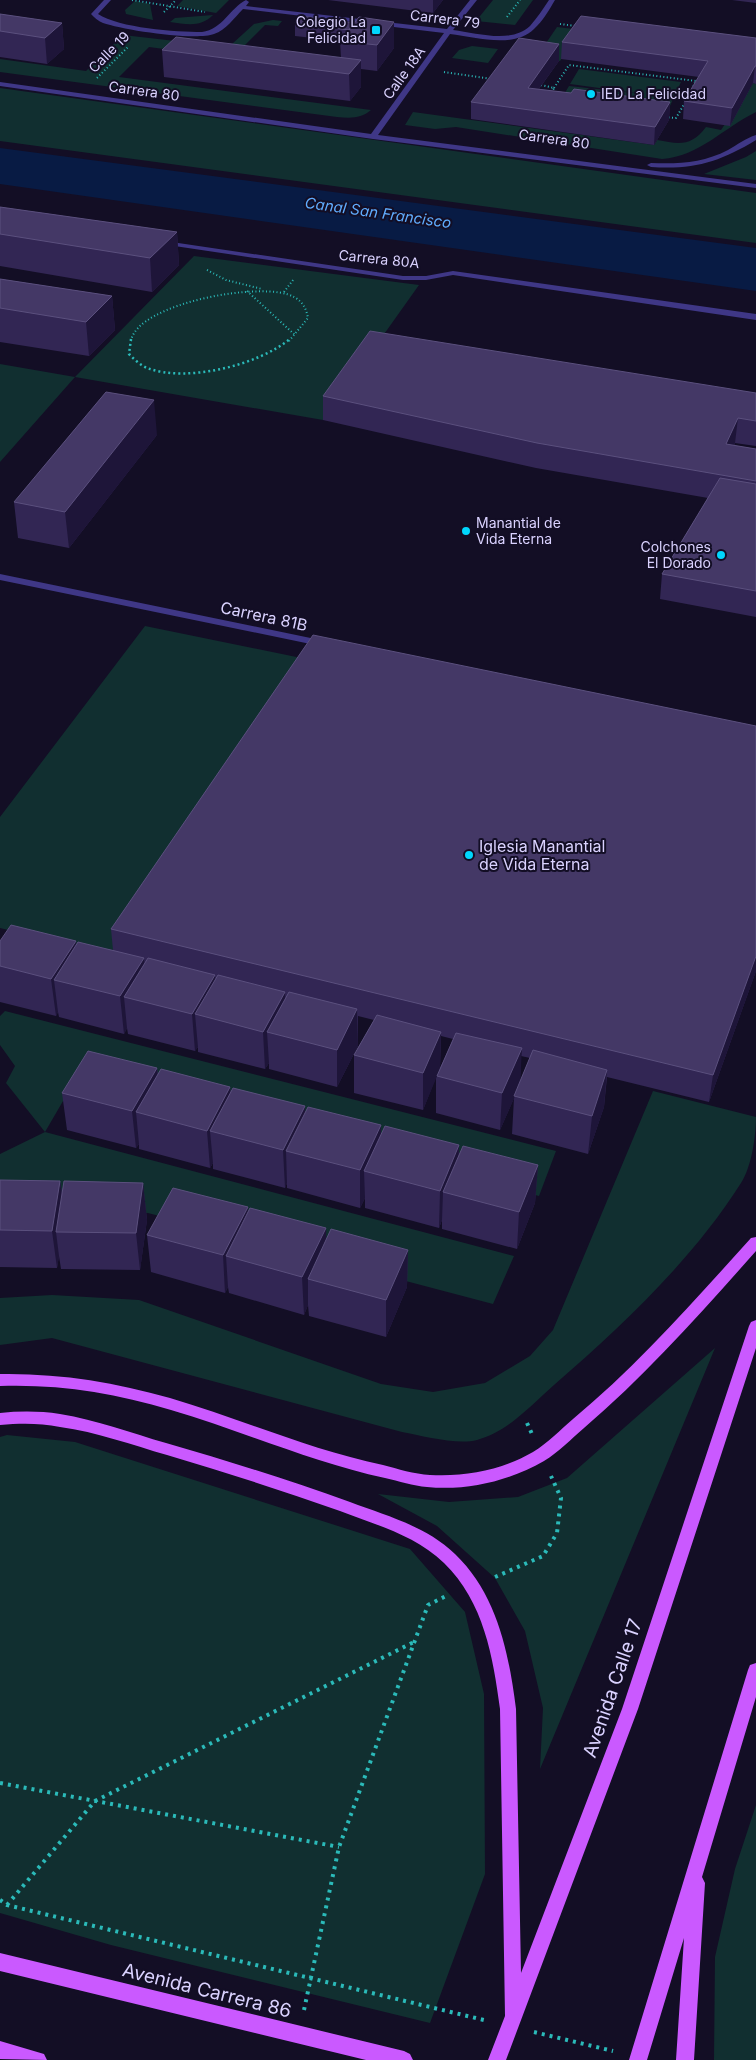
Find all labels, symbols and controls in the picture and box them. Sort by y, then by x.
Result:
street label: Carrera 79 [409,6,481,31]
place label: Colegio La Felicidad [296,13,366,46]
marker: Colegio La Felicidad [370,24,382,36]
street label: Calle 19 [84,27,133,76]
street label: Calle 18A [379,43,429,102]
street label: Carrera 80 [108,77,181,104]
place label: IED La Felicidad [601,85,706,102]
marker: IED La Felicidad [585,88,597,100]
street label: Carrera 80 [518,125,591,152]
water label: Canal San Francisco [304,193,452,232]
street label: Carrera 80A [338,246,421,271]
place label: Manantial de Vida Eterna [476,514,561,547]
marker: Manantial de Vida Eterna [460,525,472,537]
place label: Colchones El Dorado [640,538,711,571]
marker: Colchones El Dorado [715,549,727,561]
street label: Carrera 81B [219,597,309,635]
place label: Iglesia Manantial de Vida Eterna [479,836,605,874]
marker: Iglesia Manantial de Vida Eterna [463,849,475,861]
street label: Avenida Calle 17 [578,1616,647,1761]
street label: Avenida Carrera 86 [120,1958,294,2023]

